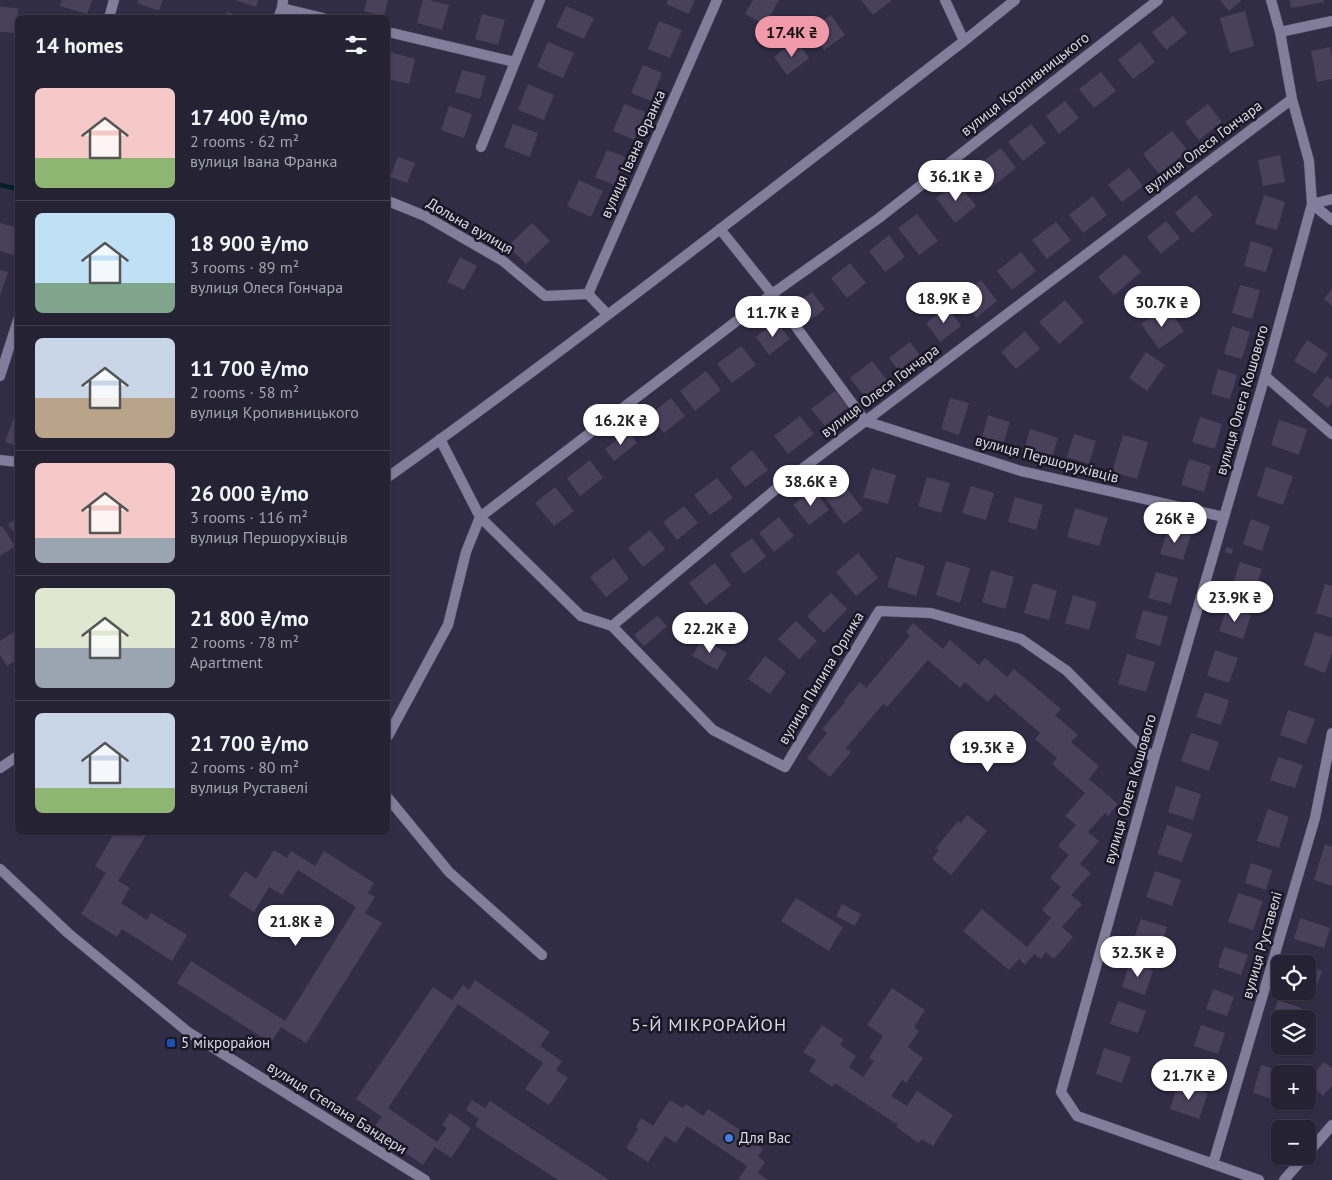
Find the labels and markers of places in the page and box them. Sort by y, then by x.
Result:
pin: 17.4K ₴ [746,15,838,58]
pin: 36.1K ₴ [910,160,1002,202]
pin: 18.9K ₴ [898,282,990,324]
pin: 30.7K ₴ [1116,286,1208,328]
pin: 11.7K ₴ [727,296,819,338]
pin: 16.2K ₴ [575,404,667,446]
pin: 38.6K ₴ [765,464,857,507]
pin: 26K ₴ [1140,502,1210,544]
pin: 23.9K ₴ [1189,580,1281,623]
pin: 22.2K ₴ [664,612,756,654]
pin: 19.3K ₴ [942,730,1034,773]
pin: 21.8K ₴ [250,904,342,947]
pin: 32.3K ₴ [1092,936,1184,978]
place label: 5 мікрорайон [181,1033,270,1052]
marker: 5 мікрорайон [165,1037,177,1049]
pin: 21.7K ₴ [1143,1058,1235,1101]
place label: Для Вас [739,1128,791,1147]
marker: Для Вас [723,1132,735,1144]

